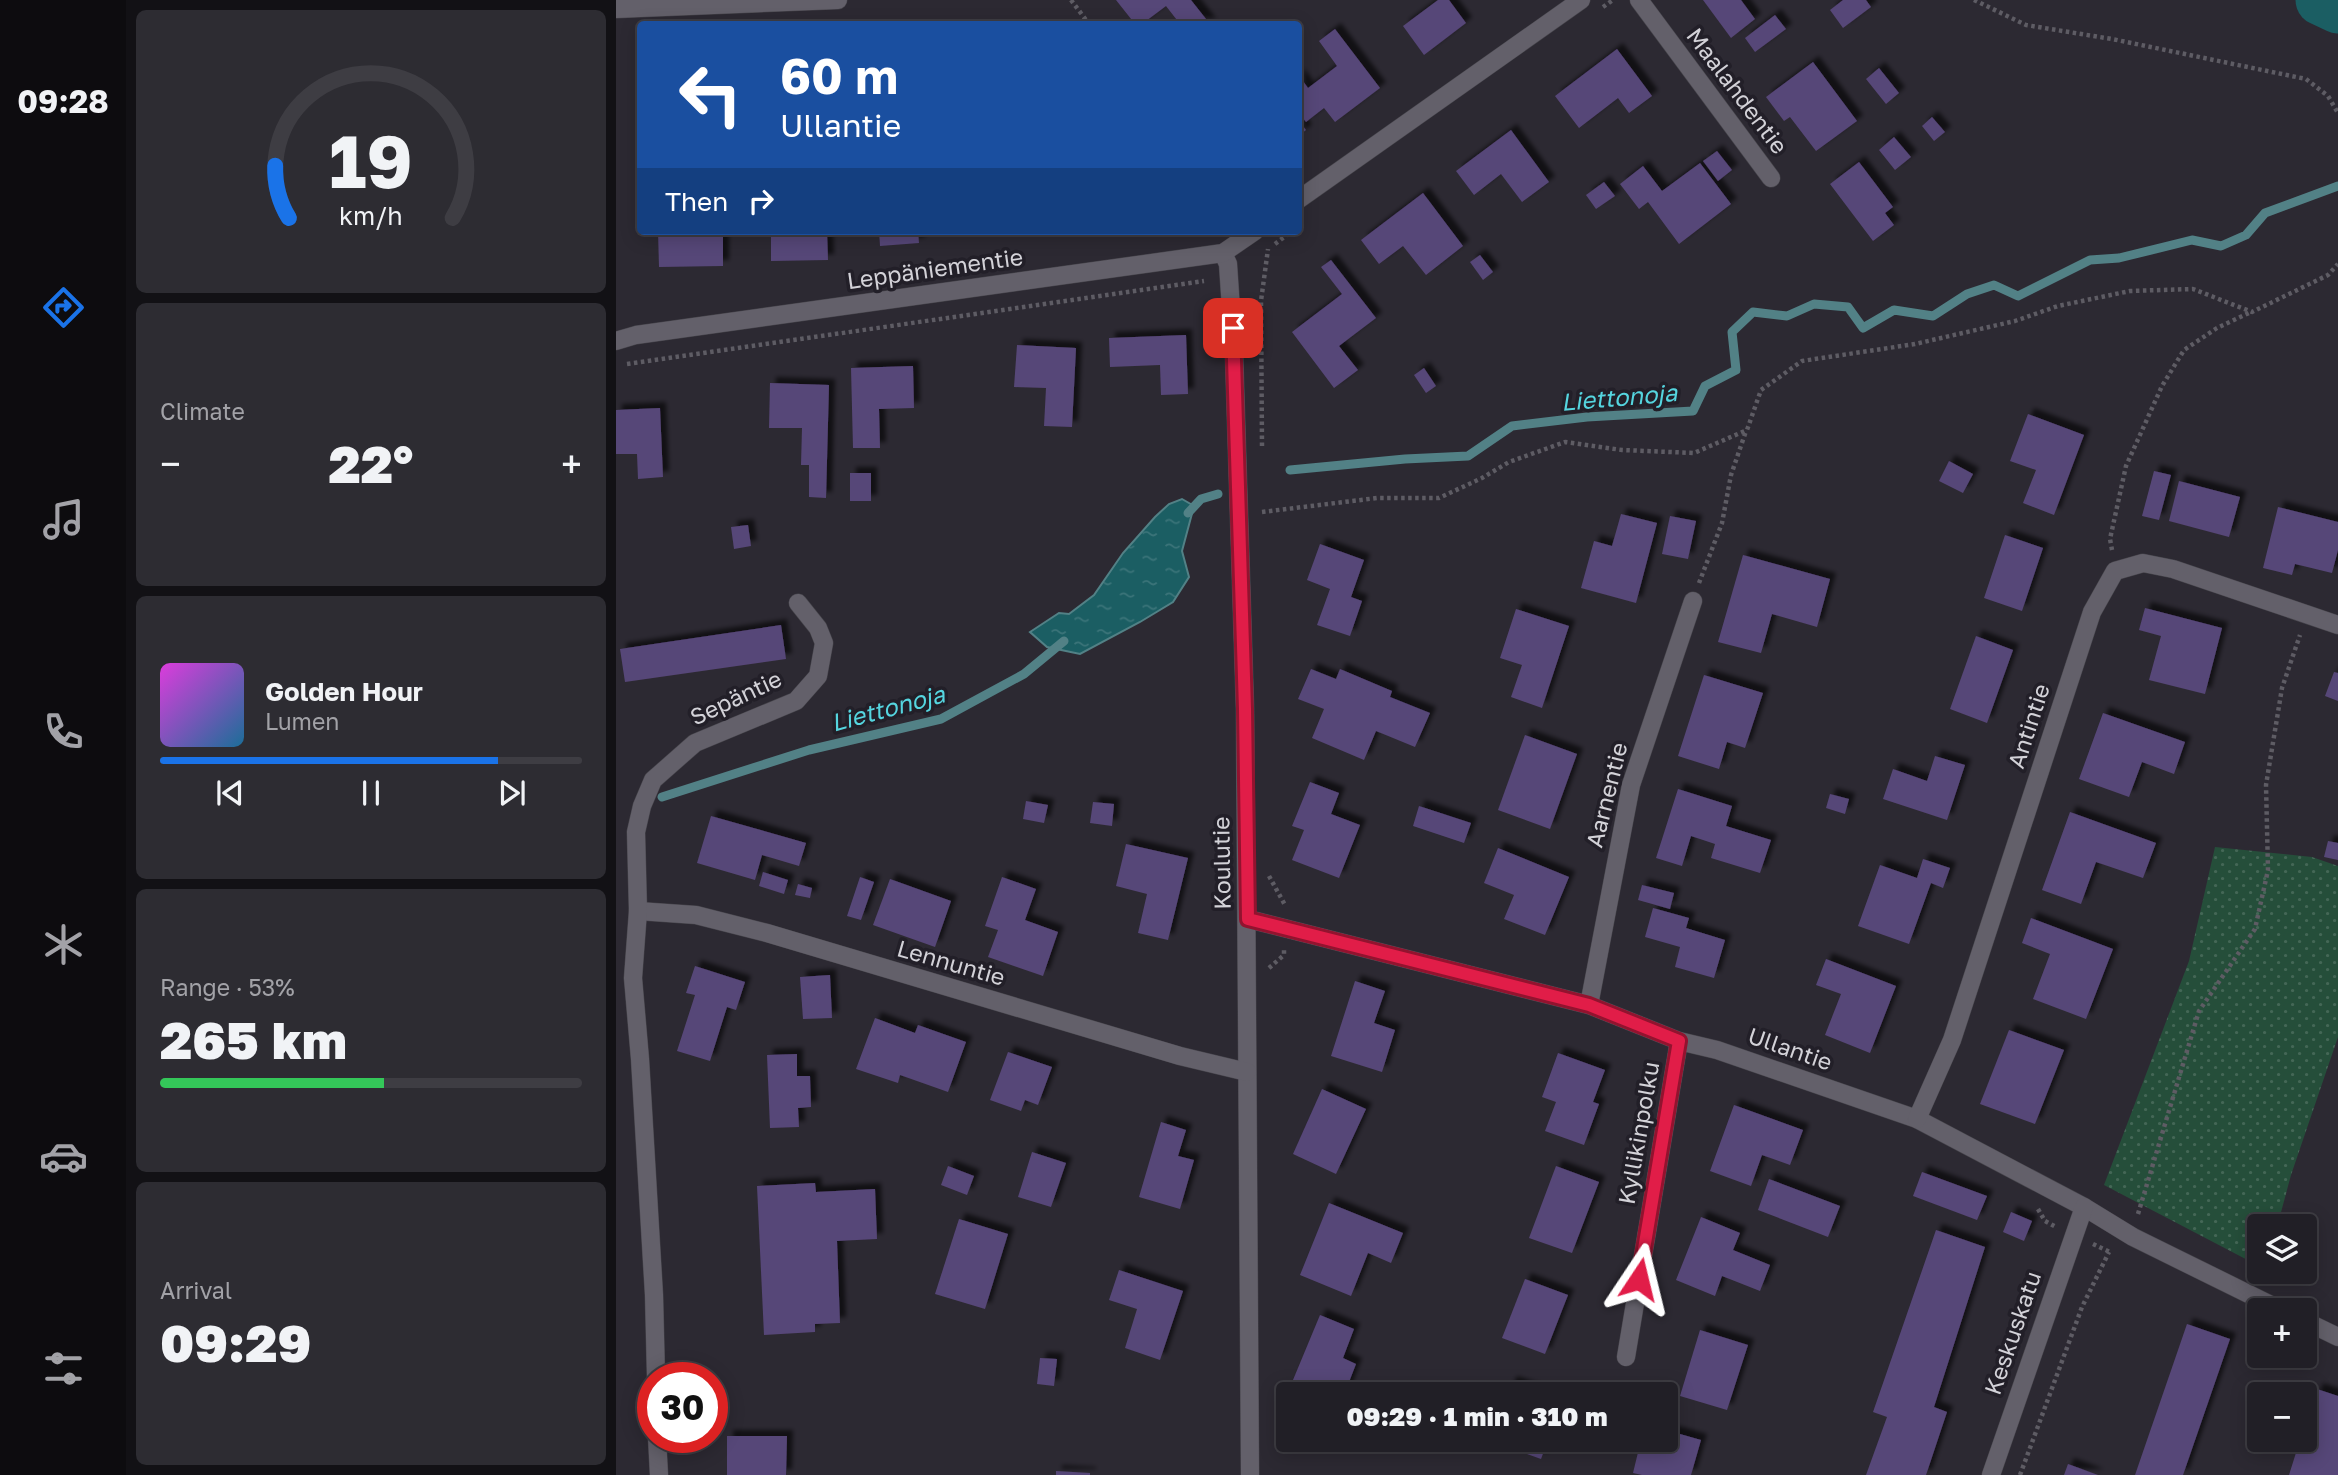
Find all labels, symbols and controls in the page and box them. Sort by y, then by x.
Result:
street label: Maalahdentie [1681,22,1794,159]
text: 60 m [780,46,898,105]
icon: left [665,49,756,140]
text: 09:28 [17,82,109,120]
text: Ullantie [780,106,901,144]
text: 19 [329,117,413,204]
icon: right [742,182,780,220]
text: Then [665,186,728,217]
text: km/h [339,199,403,230]
street label: Leppäniementie [845,242,1025,294]
icon: directions [39,283,88,332]
pin [1203,298,1263,358]
icon: arrive [1214,309,1252,347]
water label: Liettonoja [1560,377,1680,417]
text: Climate [160,397,245,425]
text: 22° [329,432,413,494]
text: − [160,441,181,486]
text: + [561,441,582,486]
icon: music [39,495,88,544]
street label: Sepäntie [685,664,786,730]
text: Golden Hour [265,676,423,707]
water label: Liettonoja [828,678,949,738]
street label: Antintie [2001,680,2055,772]
icon: phone [39,707,88,756]
text: Lumen [265,707,339,735]
street label: Aarnentie [1579,739,1633,850]
icon: previous [211,774,249,812]
icon: pause [352,774,390,812]
icon: next [493,774,531,812]
street label: Koulutie [1206,816,1236,910]
icon: climate [39,920,88,969]
street label: Lennuntie [894,933,1009,991]
text: Range · 53% [160,973,295,1001]
text: 265 km [160,1008,347,1070]
street label: Ullantie [1745,1021,1836,1075]
street label: Kyllikinpolku [1612,1059,1664,1206]
icon: car [39,1132,88,1181]
map controls [2247,1214,2317,1452]
button: layers [2247,1214,2317,1284]
position arrow [1602,1242,1676,1316]
street label: Keskuskatu [1978,1267,2046,1398]
text: Arrival [160,1276,232,1304]
button: + [2247,1298,2317,1368]
text: 09:29 [160,1311,311,1373]
icon: filters [39,1344,88,1393]
speed limit sign: 30 [637,1362,728,1453]
button: − [2247,1382,2317,1452]
text: 09:29 · 1 min · 310 m [1346,1401,1608,1432]

